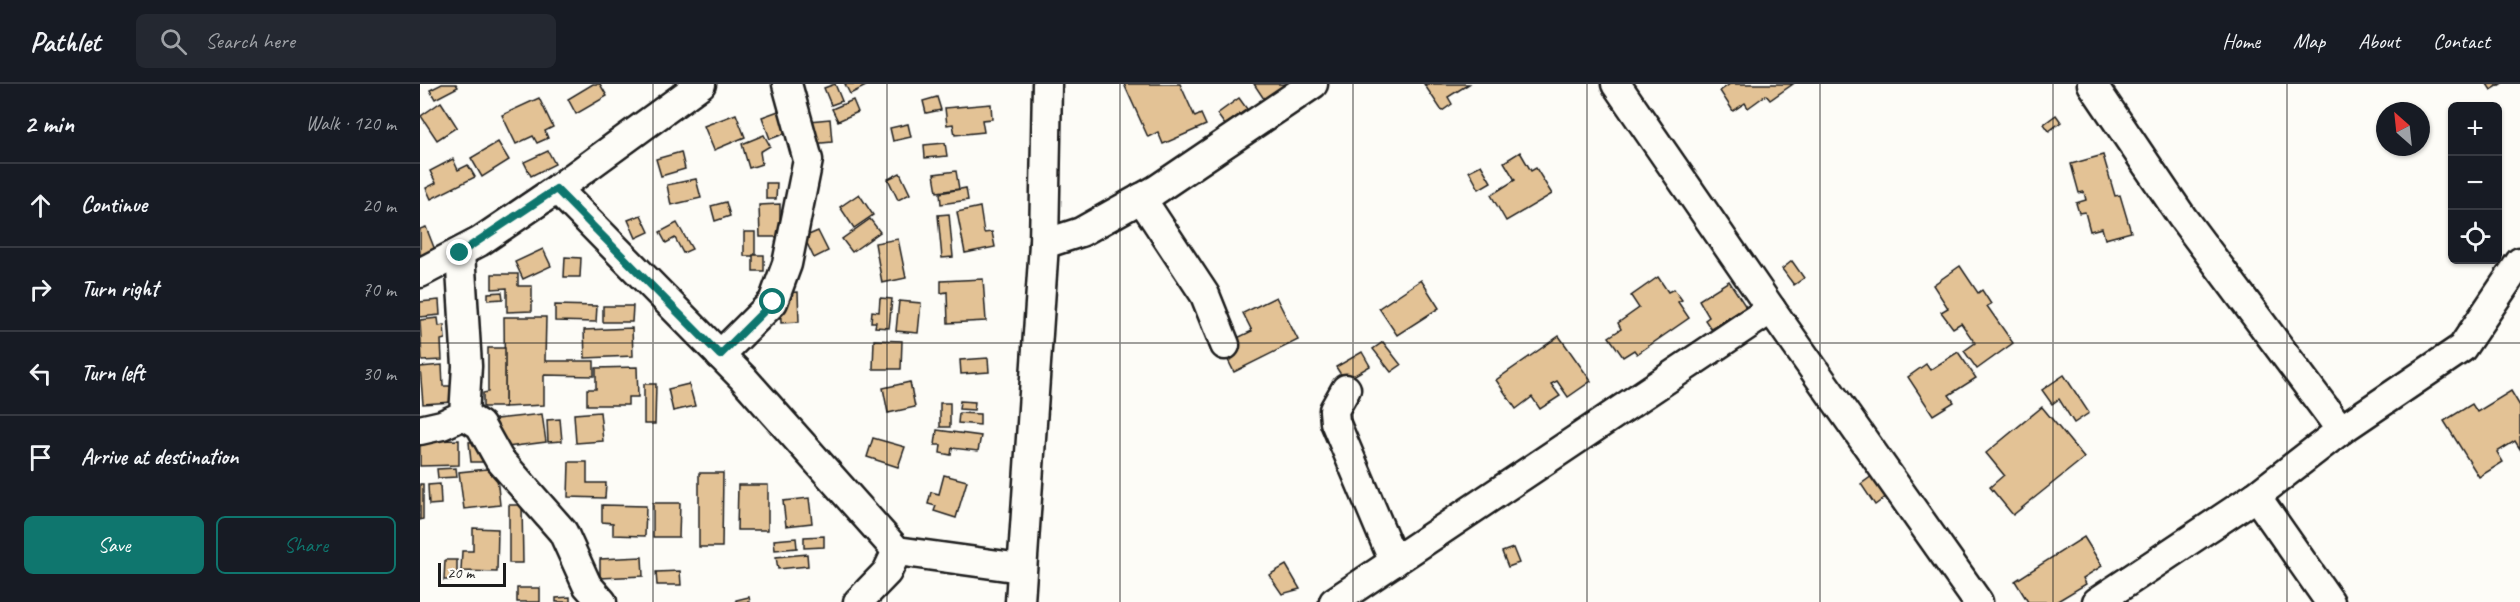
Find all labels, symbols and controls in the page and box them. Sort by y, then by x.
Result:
search box [136,14,556,68]
text: Pathlet [30,24,100,59]
icon: search [157,25,190,58]
text: Search here [205,27,295,55]
text: Home [2222,28,2260,54]
text: Map [2293,28,2325,54]
text: About [2358,28,2400,54]
text: Contact [2433,28,2490,54]
north arrow [2376,102,2430,156]
map controls [2448,102,2502,264]
button: + [2448,102,2502,156]
text: 2 min [24,107,74,140]
text: Walk · 120 m [306,111,396,136]
button: − [2448,156,2502,210]
icon: ahead [24,189,57,222]
text: Continue [81,191,147,219]
text: 20 m [362,193,396,218]
button: locate [2448,210,2502,264]
route end [446,239,472,265]
icon: right [24,273,57,306]
text: Turn right [81,275,158,303]
text: 70 m [362,277,396,302]
route start [759,288,785,314]
icon: left [24,357,57,390]
text: Turn left [81,359,145,387]
text: 30 m [362,361,396,386]
icon: arrive [24,441,57,474]
text: Arrive at destination [81,443,238,471]
button: Save [24,516,204,574]
button: Share [216,516,396,574]
scale bar [438,560,506,588]
text: 20 m [447,563,474,583]

